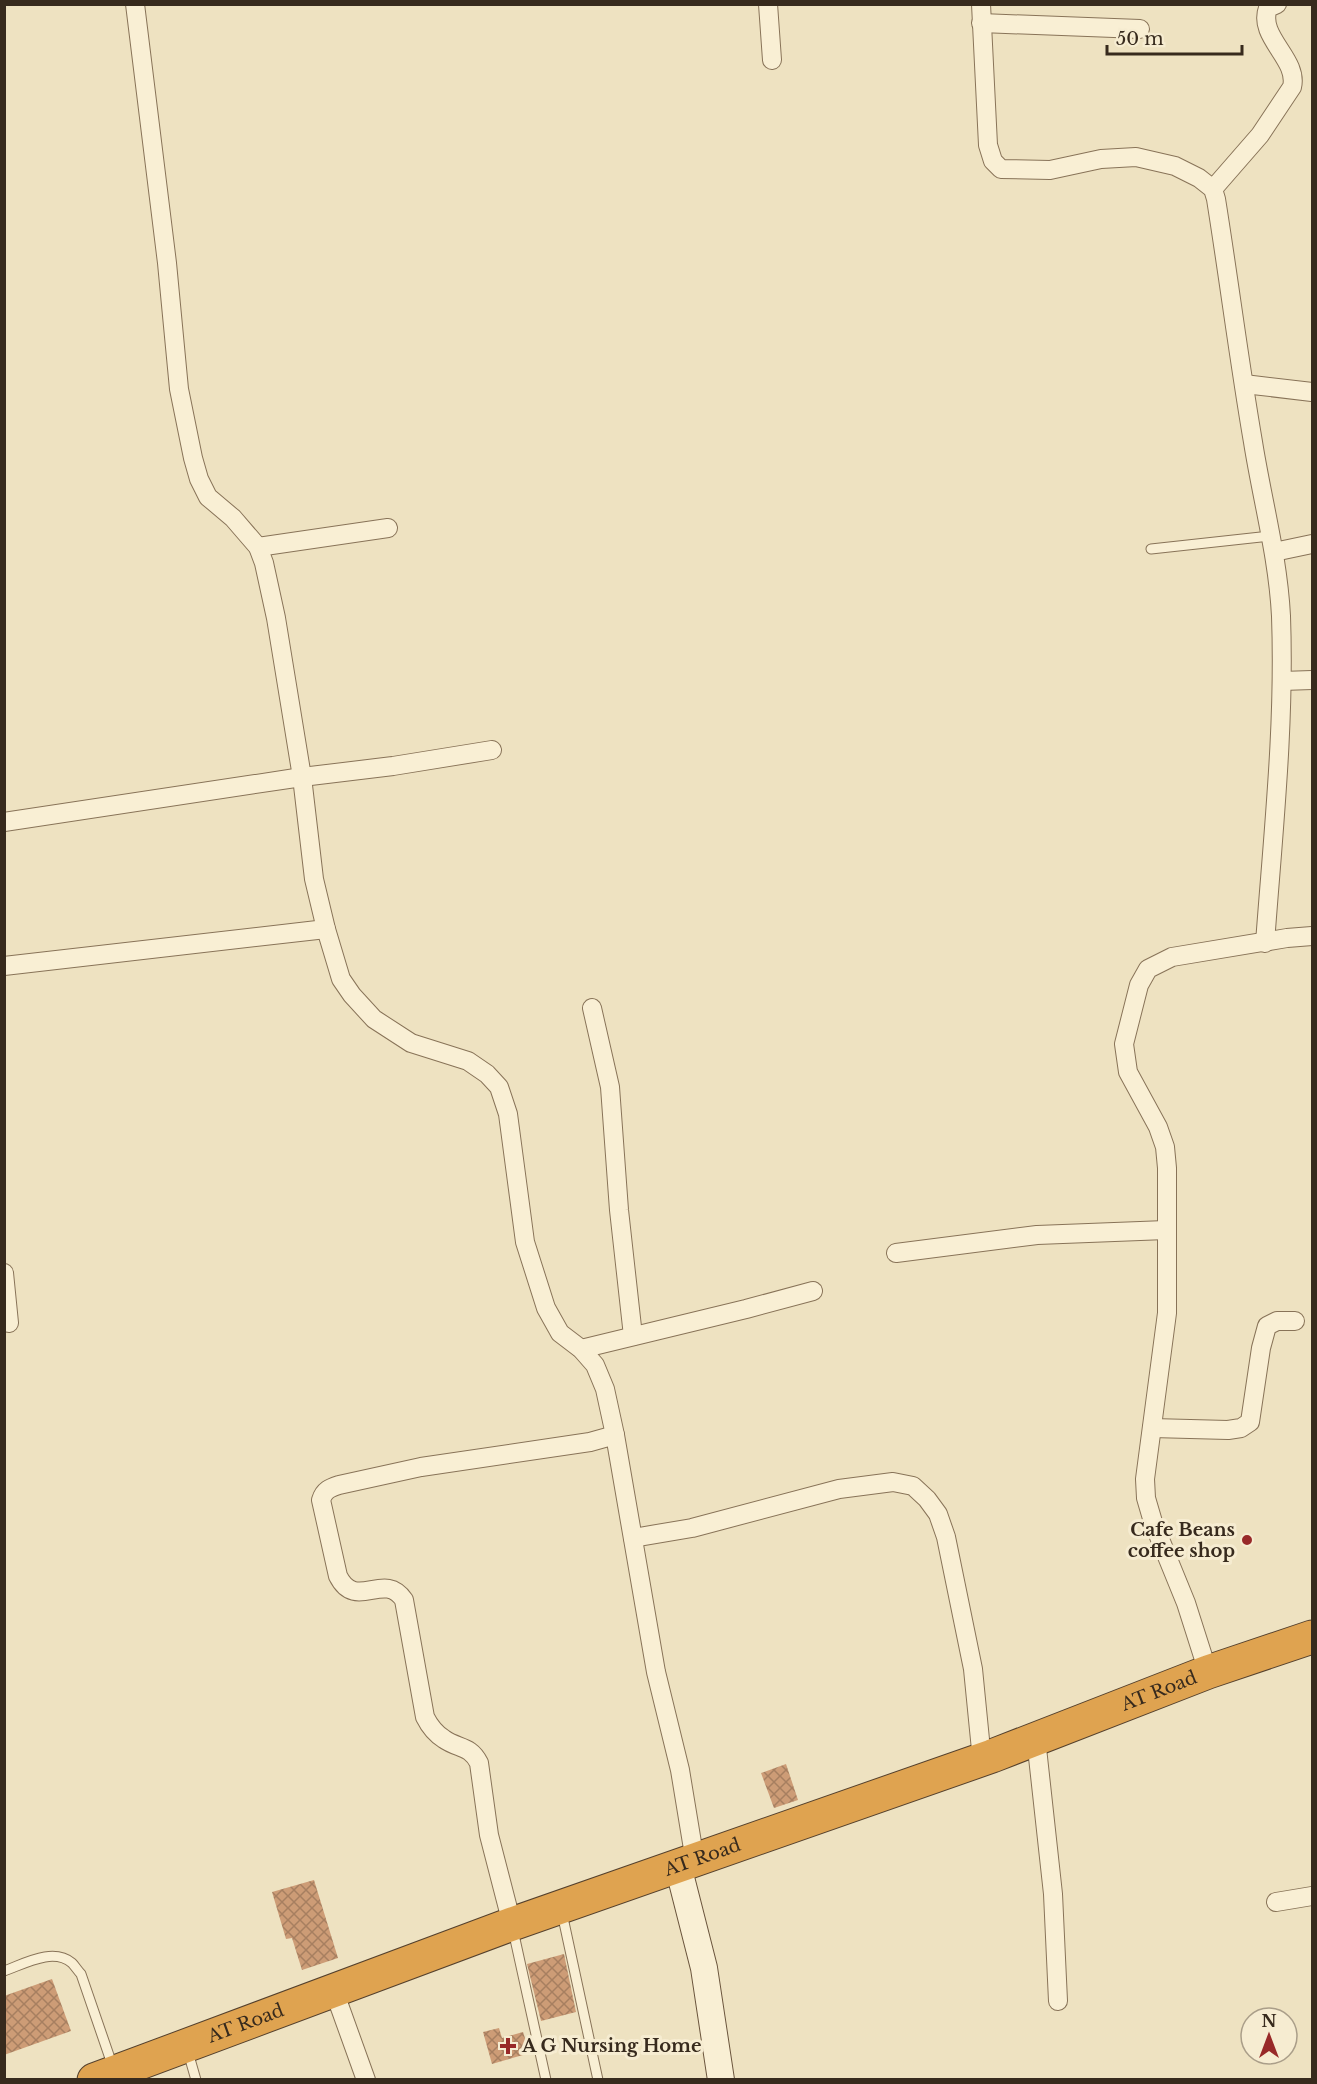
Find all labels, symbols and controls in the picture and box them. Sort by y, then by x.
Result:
scale bar [1107,18,1242,56]
text: 50 m [1116,28,1164,50]
place label: Cafe Beans coffee shop [1128,1519,1235,1562]
marker: Cafe Beans coffee shop [1240,1533,1254,1547]
street label: AT Road [1117,1666,1200,1716]
street label: AT Road [660,1834,744,1881]
street label: AT Road [204,1999,287,2048]
north arrow [1239,2006,1299,2066]
text: N [1261,2011,1277,2031]
place label: A G Nursing Home [521,2035,702,2057]
marker: A G Nursing Home [499,2037,517,2055]

